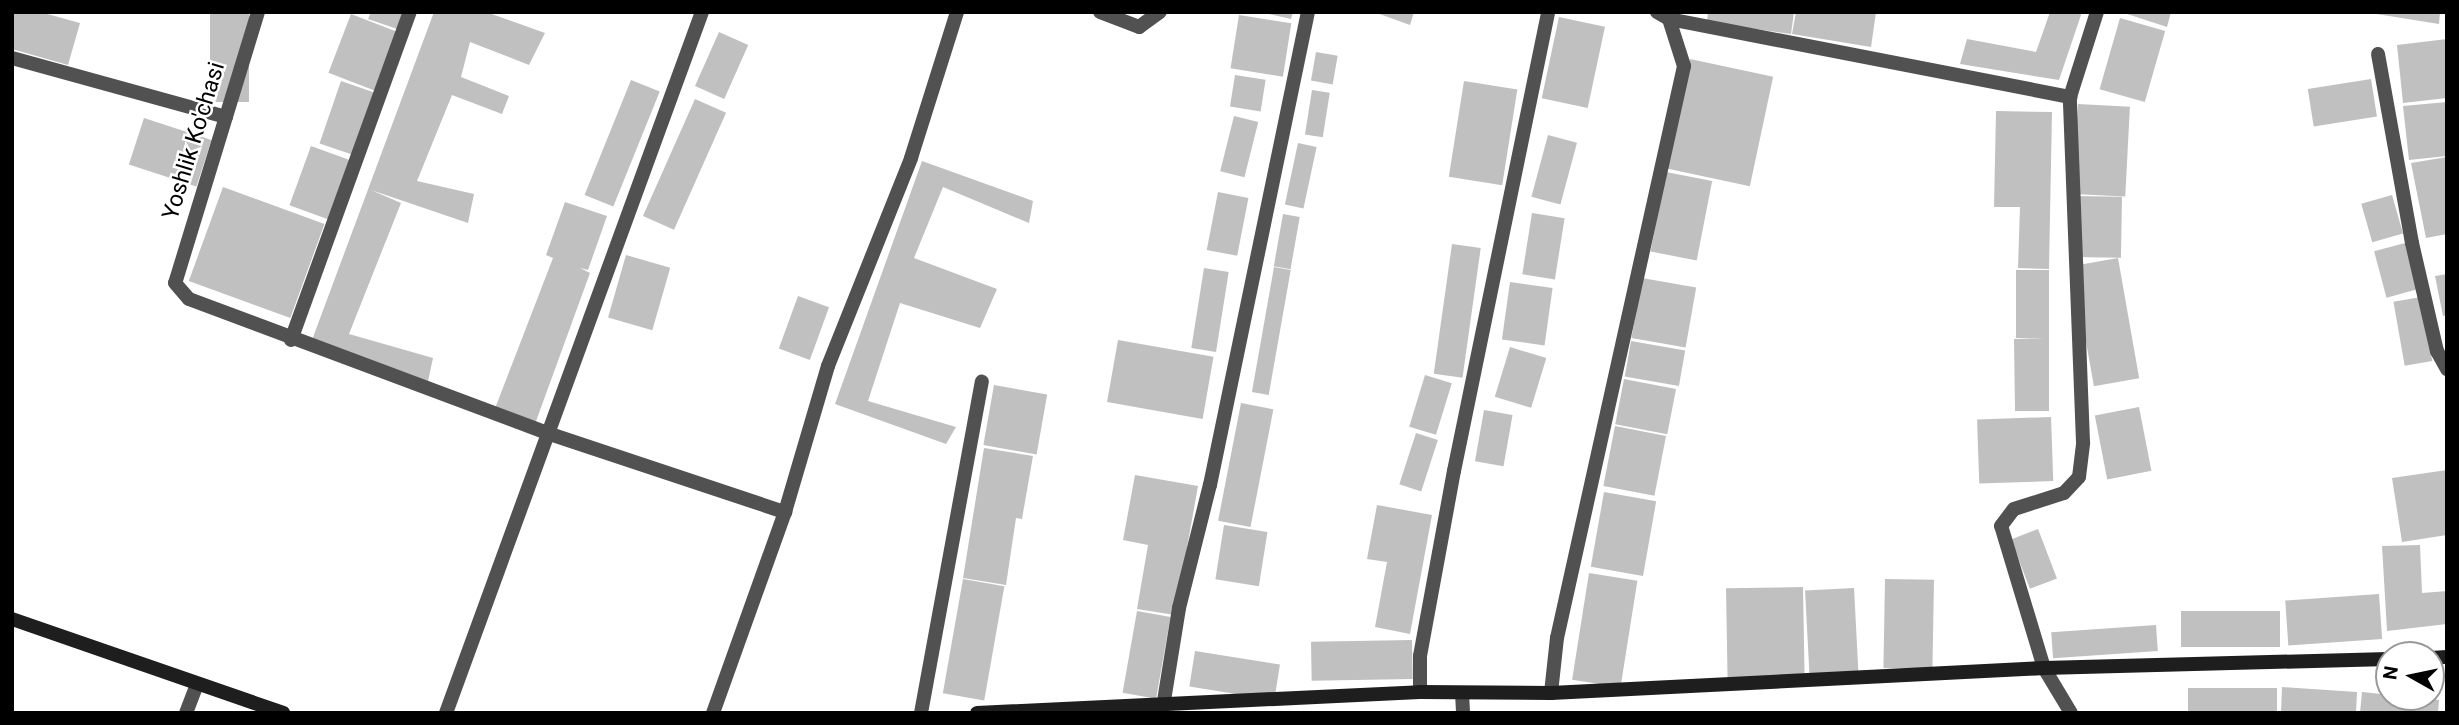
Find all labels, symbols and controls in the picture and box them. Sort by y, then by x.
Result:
street label: Yoshlik Ko'chasi [157,59,231,223]
north arrow [2375,641,2445,711]
text: N [2378,665,2403,681]

